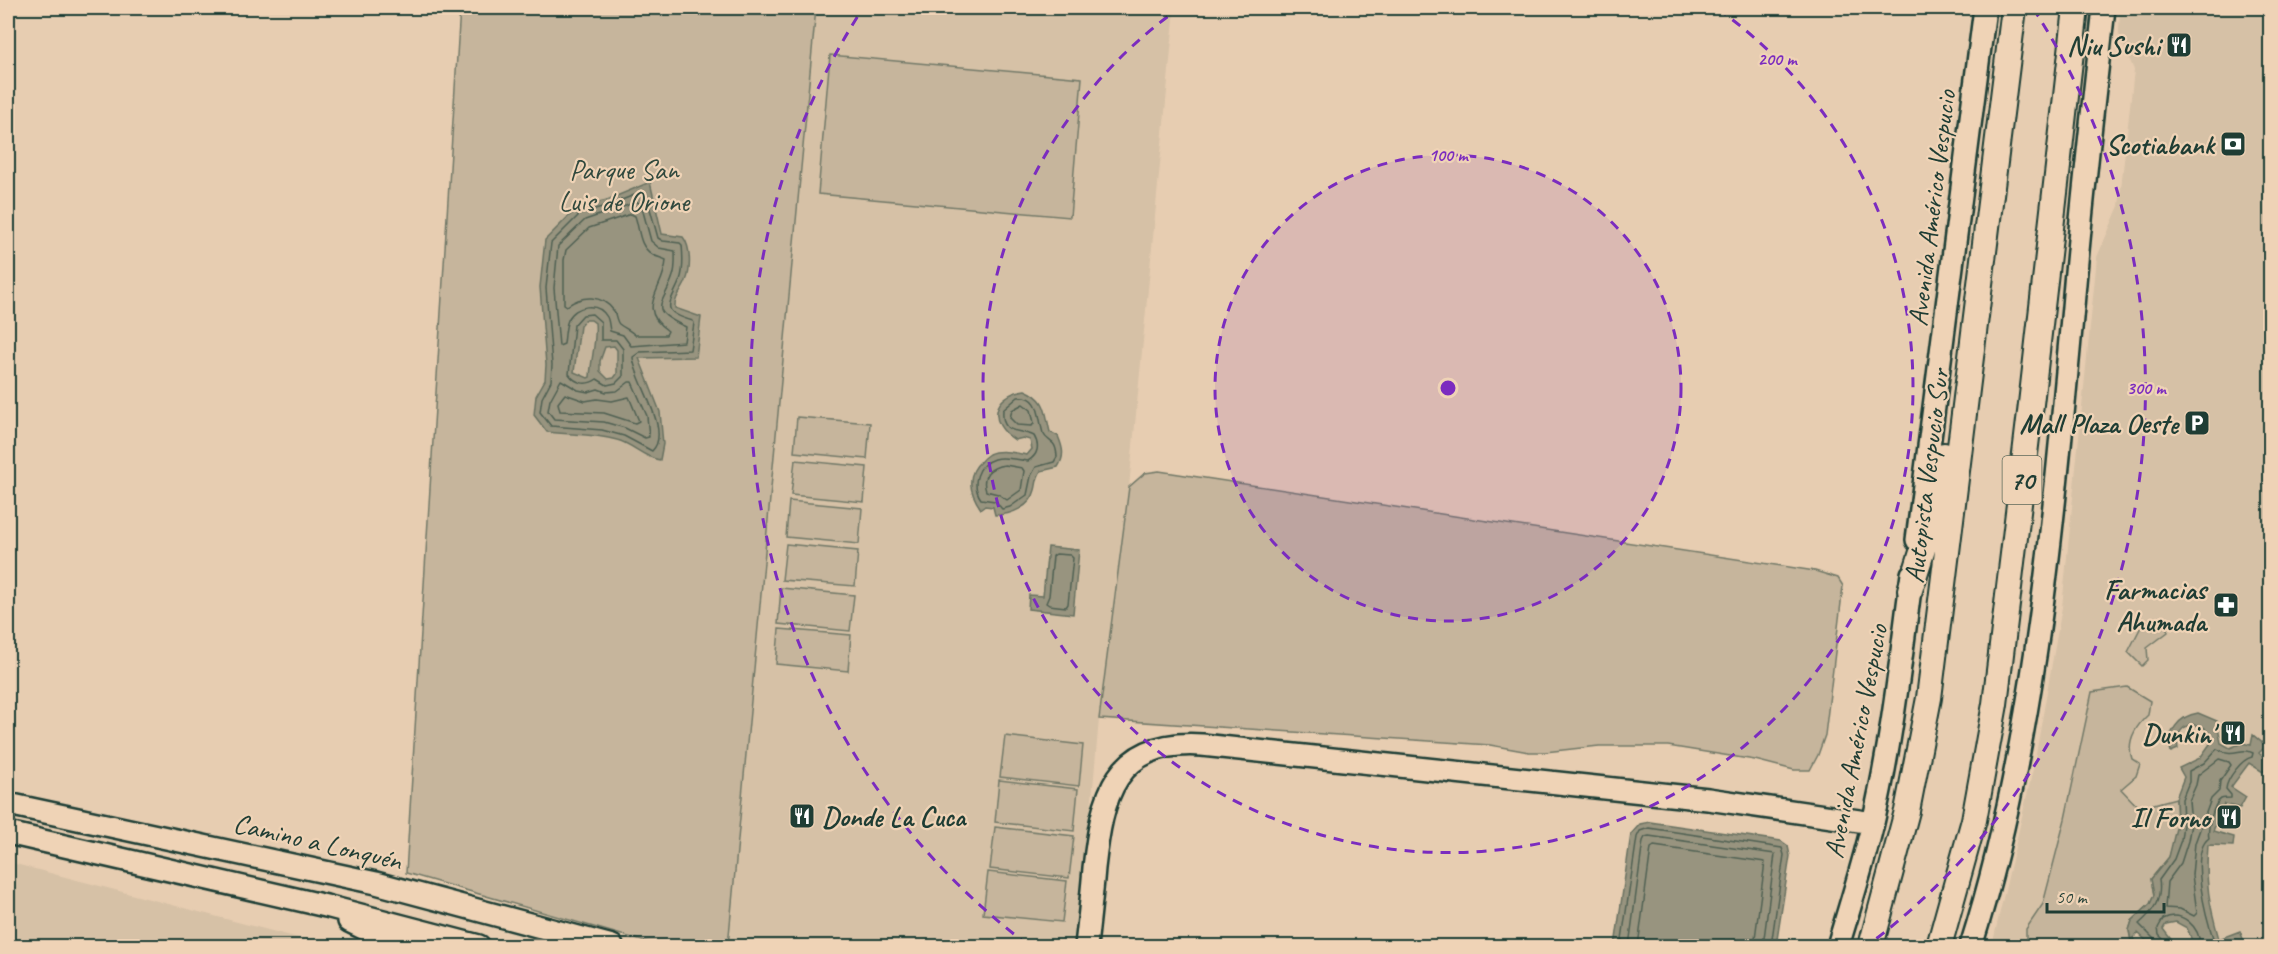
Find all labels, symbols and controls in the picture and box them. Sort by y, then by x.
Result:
place label: Niu Sushi [2067,28,2164,63]
restaurant icon: Niu Sushi [2164,30,2194,60]
text: 200 m [1758,48,1798,70]
street label: Avenida Américo Vespucio [1900,86,1964,328]
place label: Scotiabank [2106,127,2217,162]
bank icon: Scotiabank [2218,129,2248,159]
text: 100 m [1429,144,1469,166]
park label: Parque San Luis de Orione [559,152,691,219]
street label: Autopista Vespucio Sur [1896,365,1957,585]
text: 300 m [2127,377,2167,399]
centre of rings [1438,378,1458,398]
place label: Mall Plaza Oeste [2019,406,2181,441]
parking icon: Mall Plaza Oeste [2182,408,2212,438]
road number: 70 [2002,456,2042,504]
place label: Farmacias Ahumada [2104,572,2209,639]
pharmacy icon: Farmacias Ahumada [2211,590,2241,620]
street label: Avenida Américo Vespucio [1816,619,1896,861]
place label: Dunkin' [2142,716,2220,751]
restaurant icon: Dunkin' [2218,718,2248,748]
place label: Donde La Cuca [822,799,968,834]
place label: Il Forno [2131,800,2213,835]
restaurant icon: Donde La Cuca [787,801,817,831]
restaurant icon: Il Forno [2214,802,2244,832]
street label: Camino a Lonquén [230,805,407,878]
scale bar [2047,876,2164,914]
text: 50 m [2056,886,2089,908]

